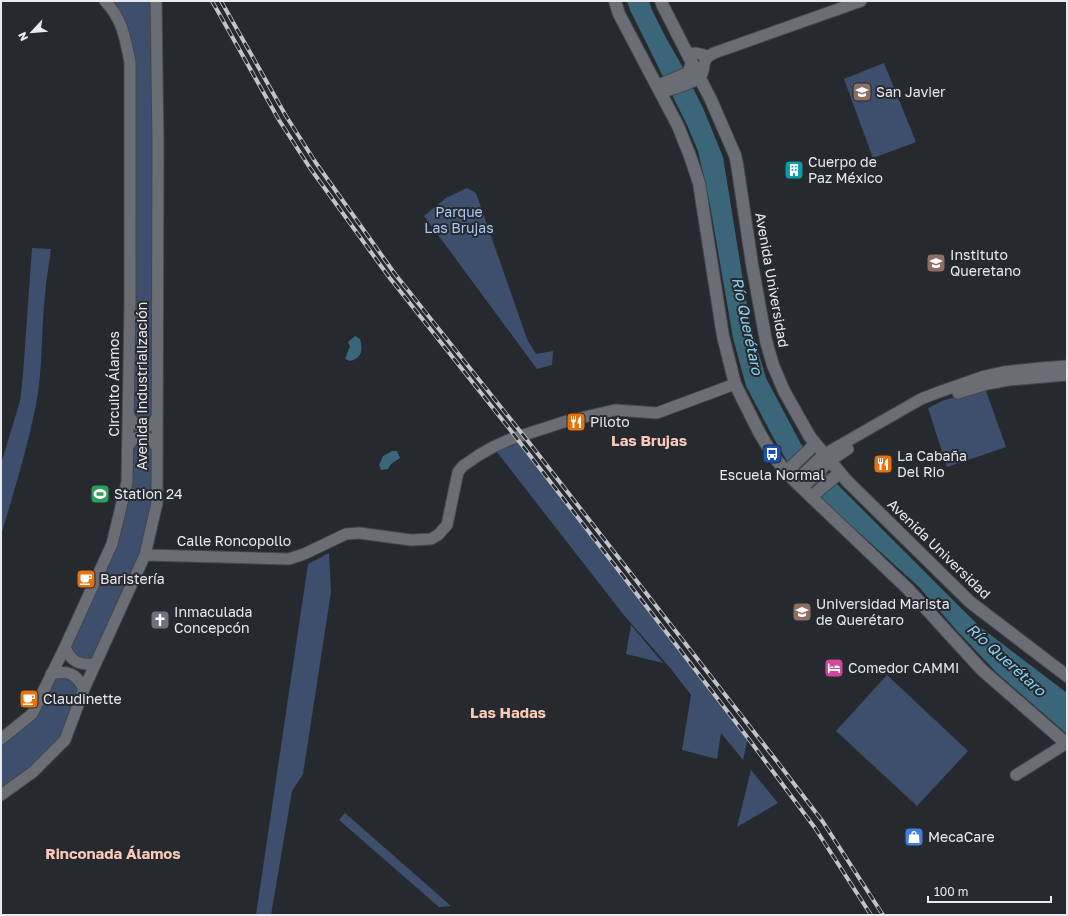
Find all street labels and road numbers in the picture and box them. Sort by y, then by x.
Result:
street label: Avenida Universidad [752,211,793,349]
street label: Avenida Industrialización [133,302,150,470]
street label: Circuito Álamos [105,331,122,437]
street label: Avenida Universidad [884,495,994,602]
street label: Calle Roncopollo [177,532,291,549]

